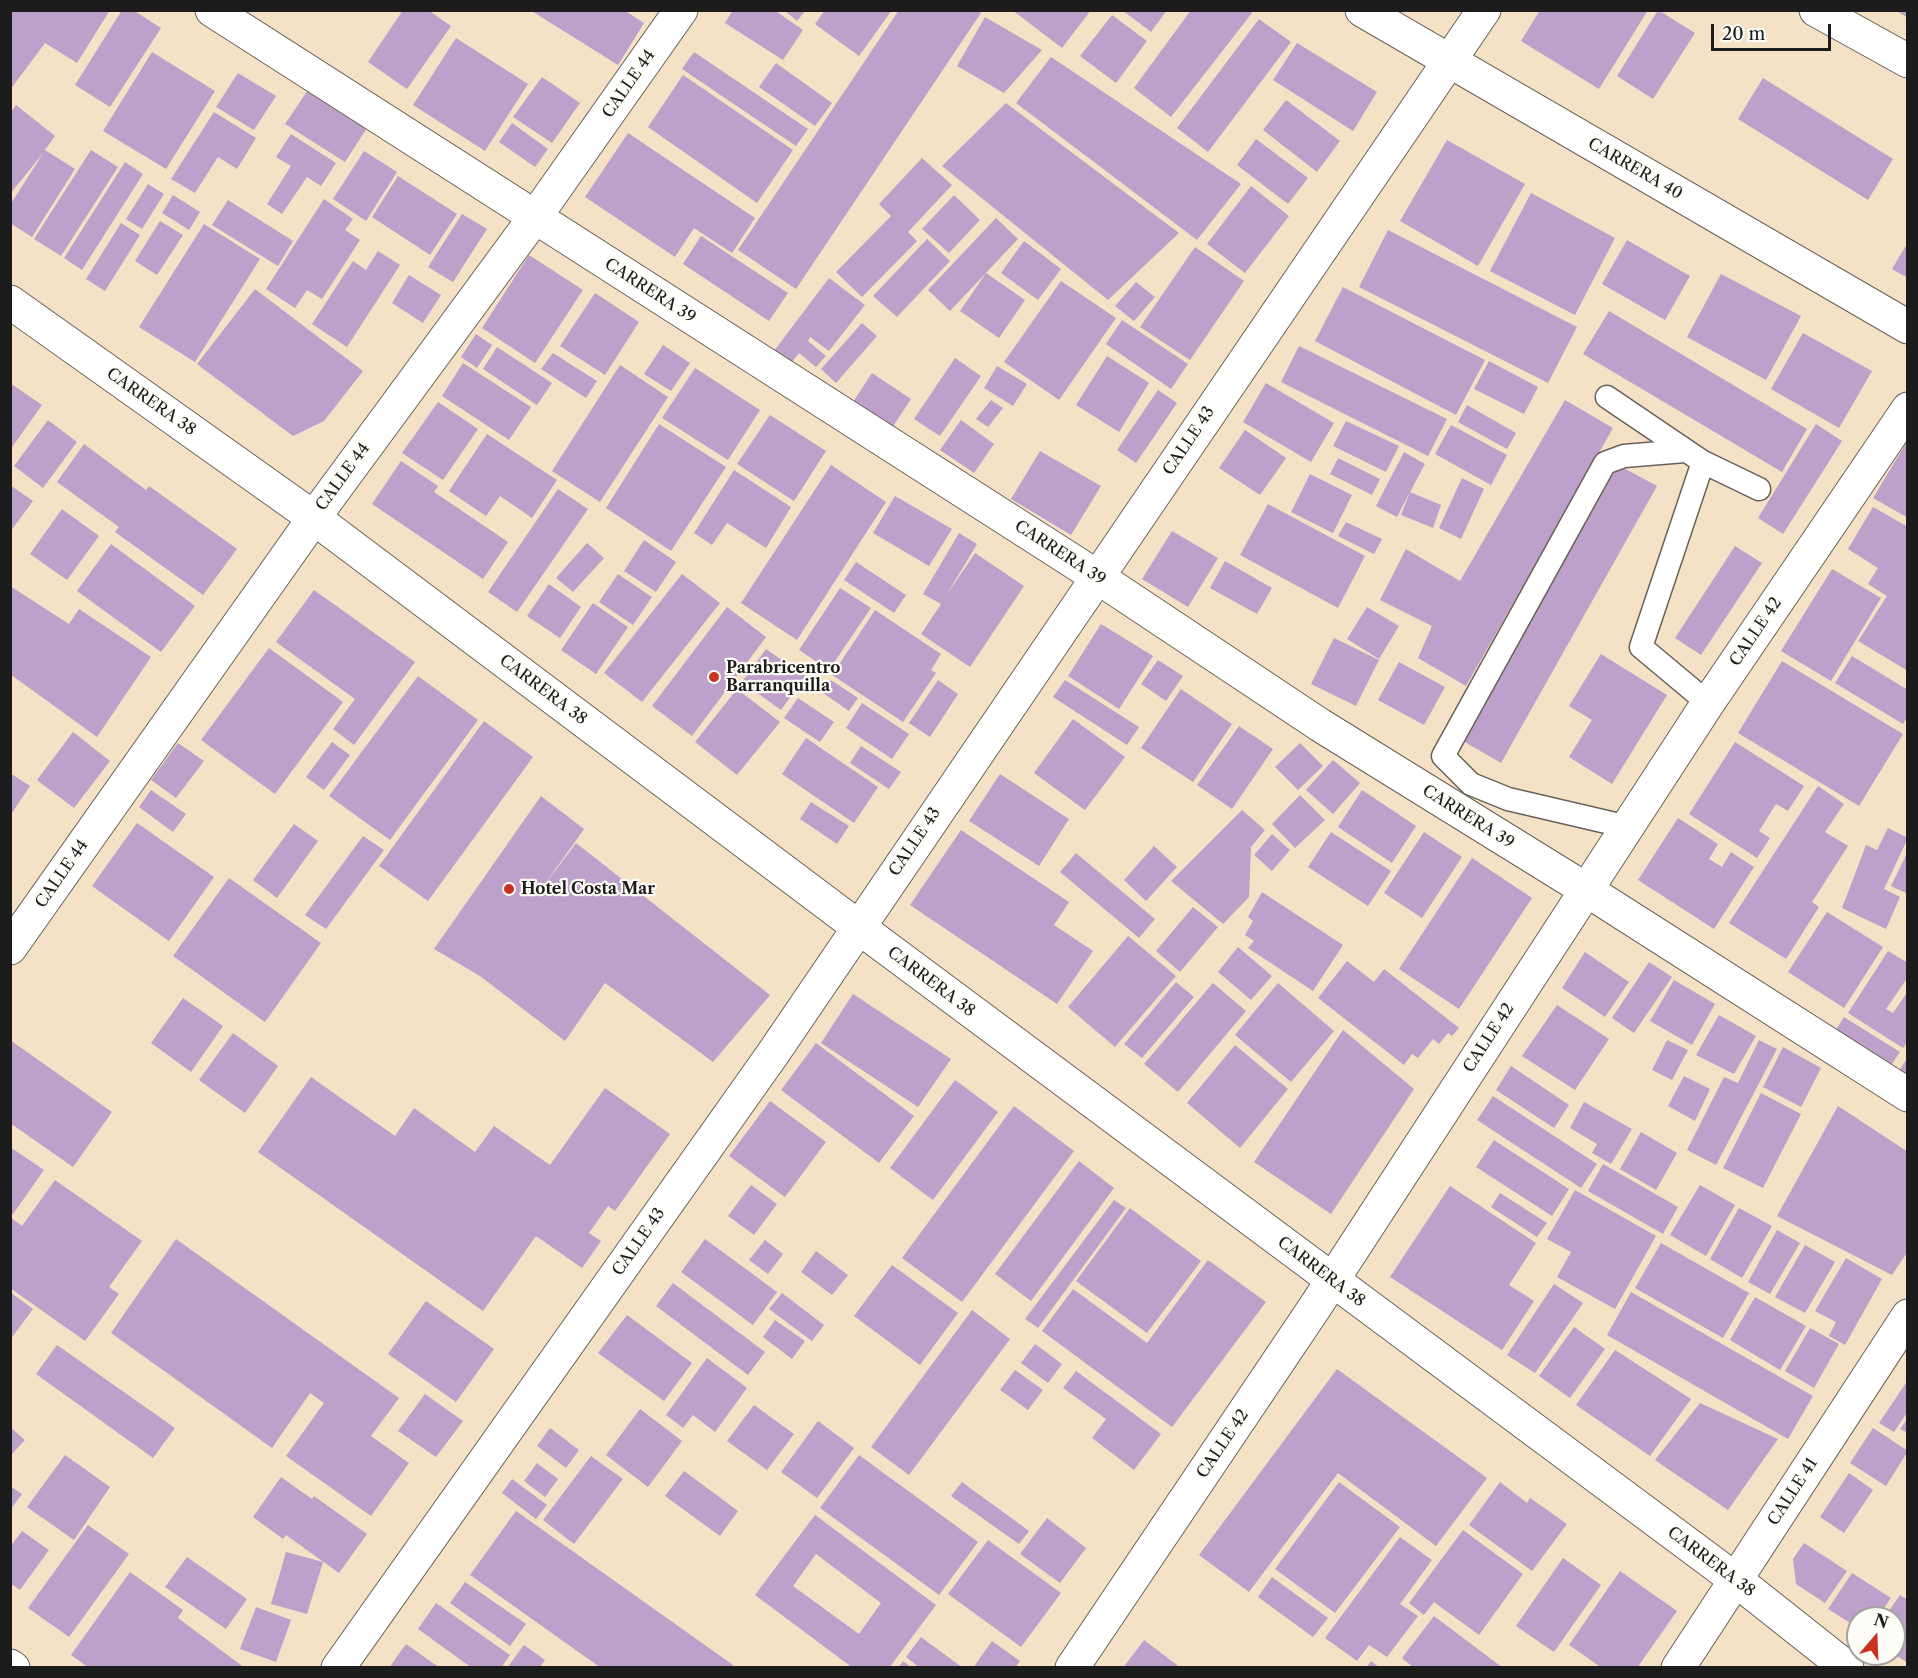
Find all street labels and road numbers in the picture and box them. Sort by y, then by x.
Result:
street label: CALLE 44 [598,46,660,122]
street label: CARRERA 40 [1584,134,1686,204]
street label: CARRERA 39 [601,254,699,328]
street label: CARRERA 38 [103,364,199,440]
street label: CALLE 43 [1159,403,1219,479]
street label: CALLE 44 [312,439,374,515]
street label: CARRERA 39 [1011,516,1109,590]
street label: CALLE 42 [1726,594,1786,670]
street label: CARRERA 38 [495,651,591,729]
street label: CARRERA 39 [1419,781,1517,853]
street label: CALLE 43 [885,804,945,880]
street label: CALLE 44 [31,836,93,912]
street label: CARRERA 38 [883,943,979,1021]
street label: CALLE 42 [1459,1000,1519,1076]
street label: CALLE 43 [609,1204,669,1280]
street label: CARRERA 38 [1273,1233,1369,1311]
street label: CALLE 42 [1193,1406,1253,1482]
street label: CALLE 41 [1764,1455,1822,1529]
street label: CARRERA 38 [1663,1523,1759,1601]

